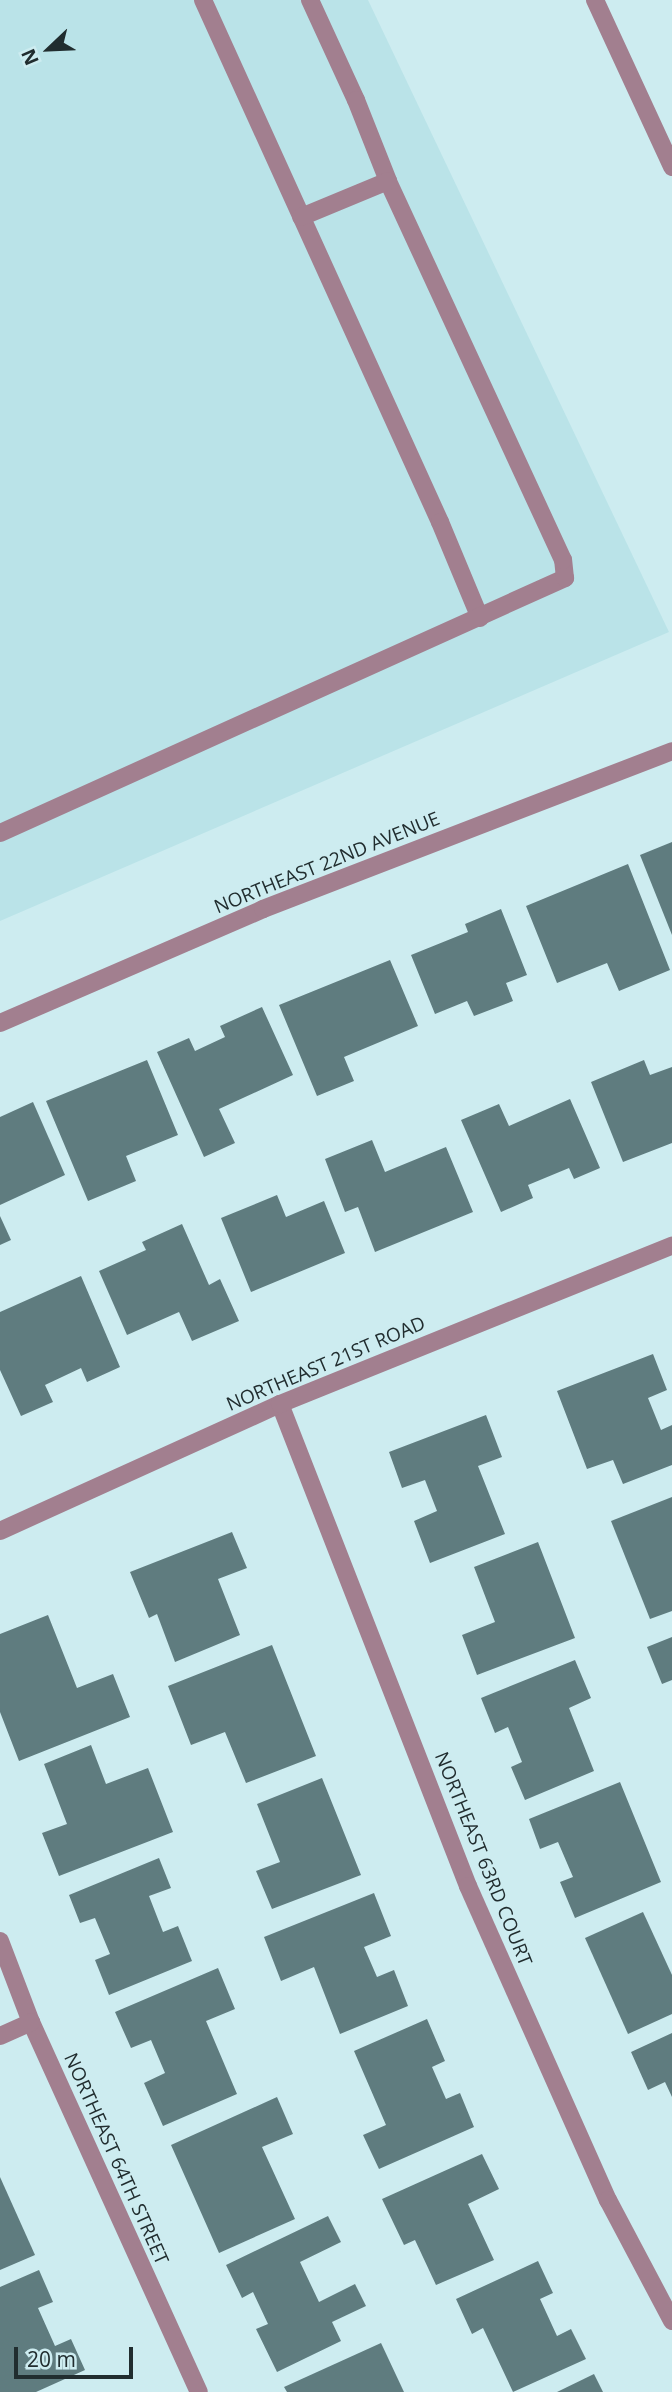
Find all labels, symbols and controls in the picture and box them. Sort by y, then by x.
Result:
north arrow [14,14,84,84]
text: N [15,45,45,69]
street label: NORTHEAST 22ND AVENUE [211,807,443,919]
street label: NORTHEAST 21ST ROAD [223,1312,429,1416]
street label: NORTHEAST 63RD COURT [430,1749,536,1969]
street label: NORTHEAST 64TH STREET [59,2050,173,2268]
scale bar [18,2332,136,2376]
text: 20 m [27,2345,76,2373]

